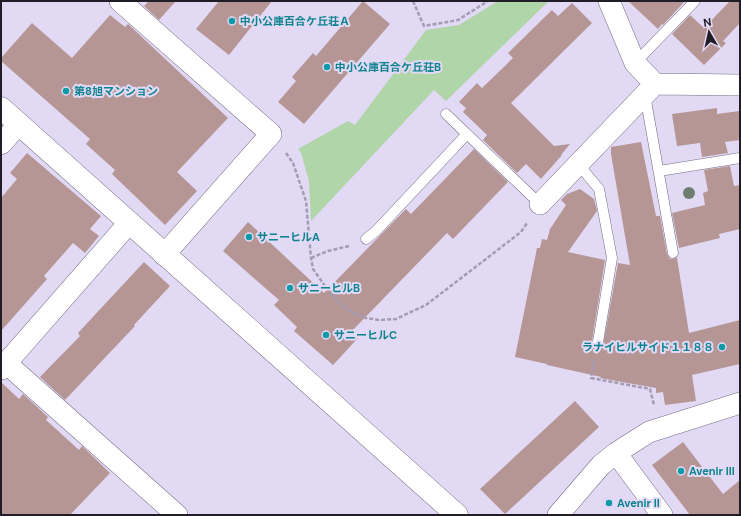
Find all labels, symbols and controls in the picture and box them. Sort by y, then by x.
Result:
north arrow [689,12,729,52]
place label: 中小公庫百合ケ丘荘Ａ [240,14,350,28]
text: N [702,15,712,30]
marker: 中小公庫百合ケ丘荘Ａ [227,16,237,26]
place label: 中小公庫百合ケ丘荘B [335,60,441,74]
marker: 中小公庫百合ケ丘荘B [322,62,332,72]
place label: 第8旭マンション [74,84,158,98]
marker: 第8旭マンション [61,86,71,96]
place label: サニーヒルA [257,230,320,244]
marker: サニーヒルA [244,232,254,242]
place label: サニーヒルB [298,281,360,295]
marker: サニーヒルB [285,283,295,293]
place label: サニーヒルC [334,328,397,342]
marker: サニーヒルC [321,330,331,340]
place label: ラナイヒルサイド１１８８ [582,340,714,354]
marker: ラナイヒルサイド１１８８ [717,342,727,352]
place label: Avenir III [689,464,735,478]
marker: Avenir III [676,466,686,476]
place label: Avenir II [617,496,660,510]
marker: Avenir II [604,498,614,508]

